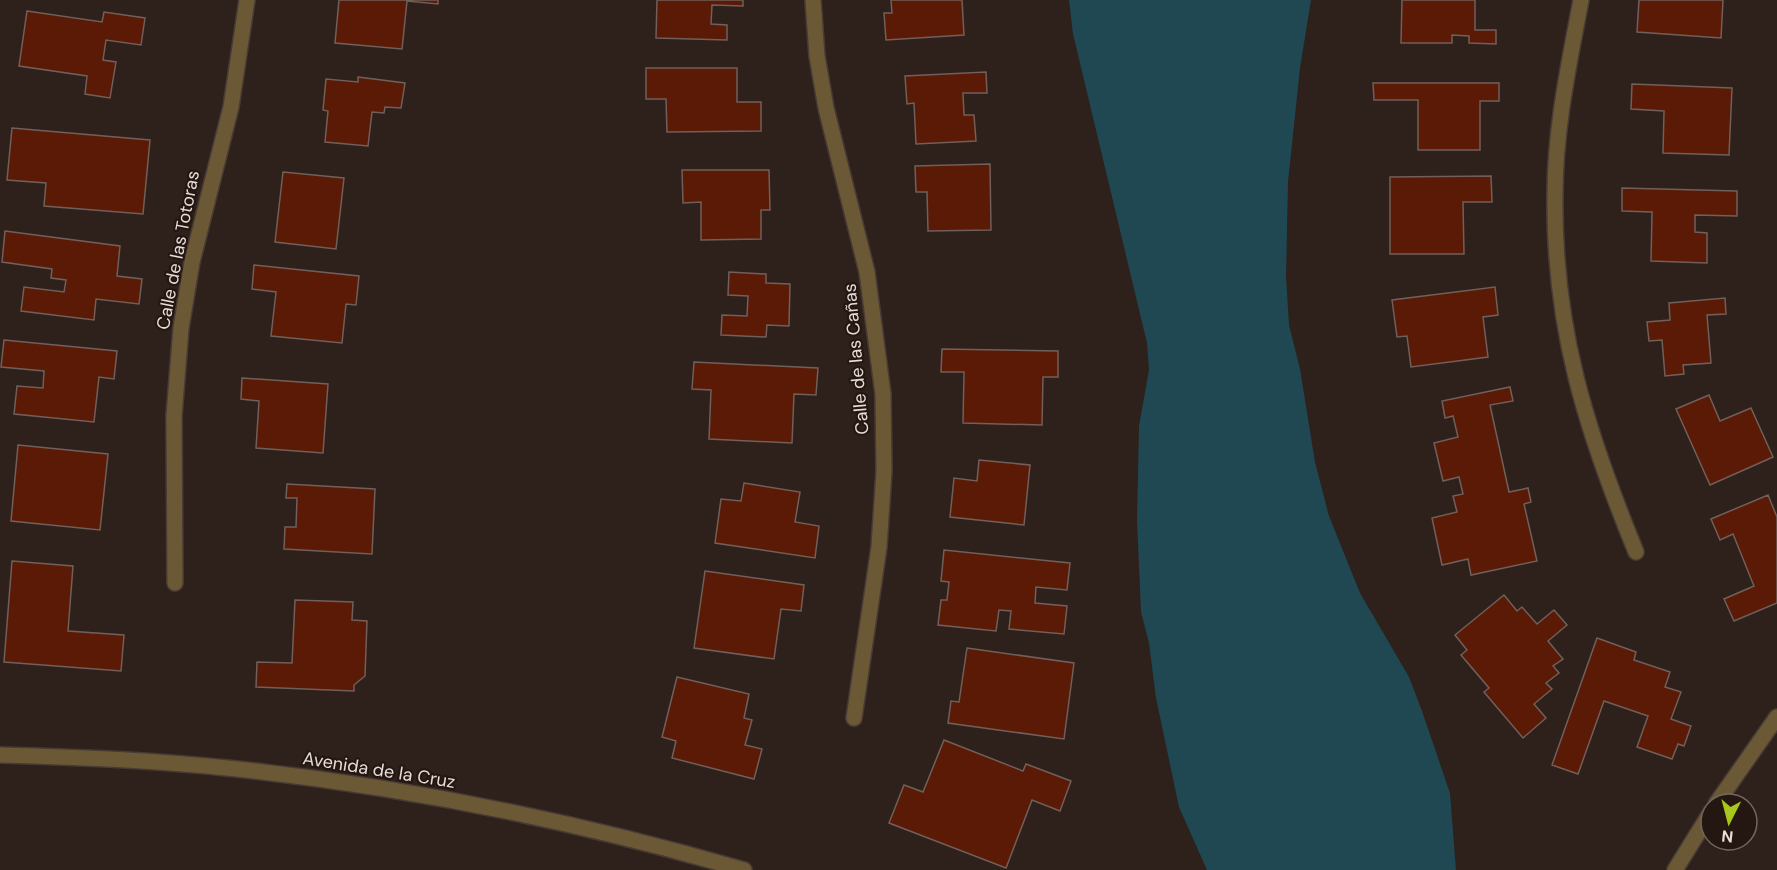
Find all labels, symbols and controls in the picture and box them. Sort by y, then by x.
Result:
street label: Calle de las Totoras [151,168,205,332]
street label: Calle de las Cañas [837,282,875,436]
street label: Avenida de la Cruz [301,746,457,794]
north arrow [1699,792,1759,852]
text: N [1721,825,1734,847]

